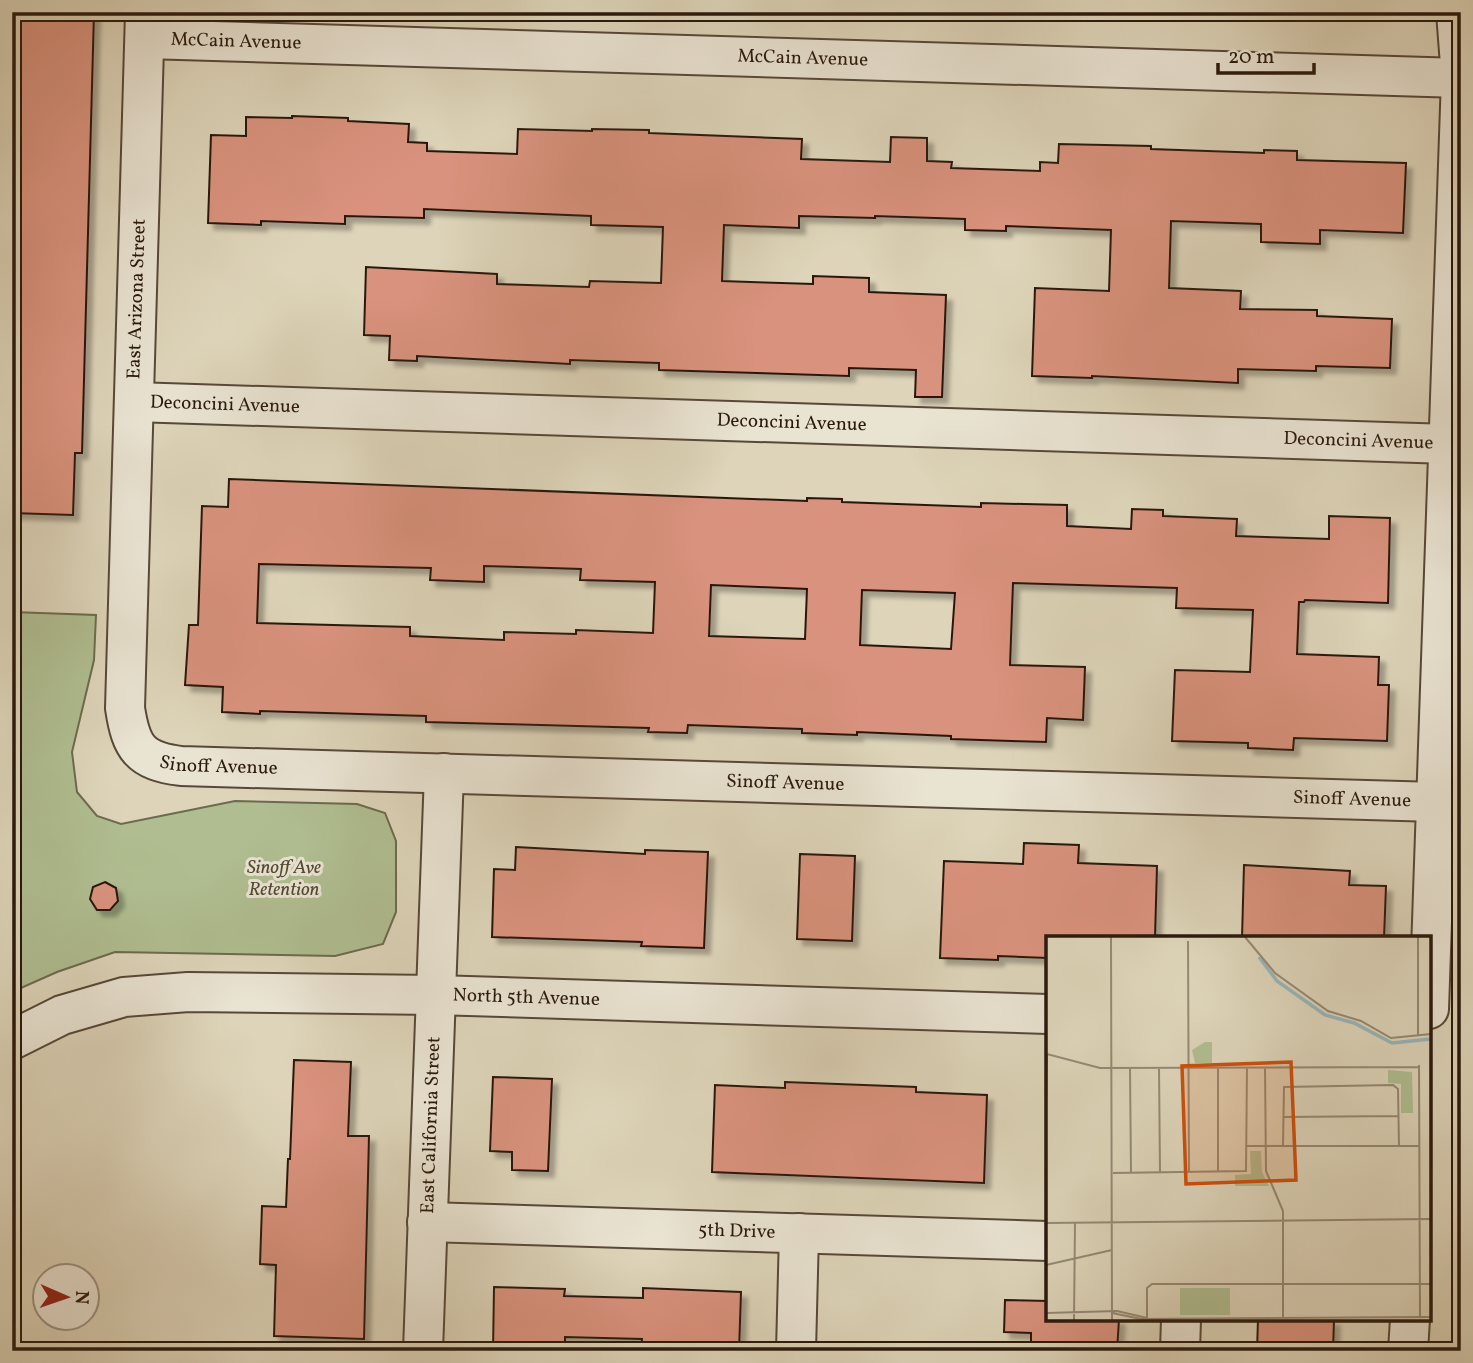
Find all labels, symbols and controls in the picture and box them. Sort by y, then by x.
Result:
street label: McCain Avenue [170,27,302,57]
scale bar [1218,32,1314,76]
text: 20 m [1228,43,1274,72]
street label: McCain Avenue [737,44,868,73]
street label: East Arizona Street [121,218,153,380]
street label: Deconcini Avenue [149,390,300,420]
street label: Deconcini Avenue [716,408,867,438]
street label: Deconcini Avenue [1283,426,1434,456]
street label: Sinoff Avenue [157,749,278,782]
street label: Sinoff Avenue [726,769,845,798]
street label: Sinoff Avenue [1293,785,1411,814]
park label: Sinoff Ave Retention [247,855,321,903]
inset map [1046,936,1431,1321]
street label: North 5th Avenue [452,983,600,1013]
street label: East California Street [415,1036,447,1214]
street label: 5th Drive [698,1217,776,1246]
north arrow [32,1262,102,1332]
text: N [68,1290,94,1305]

